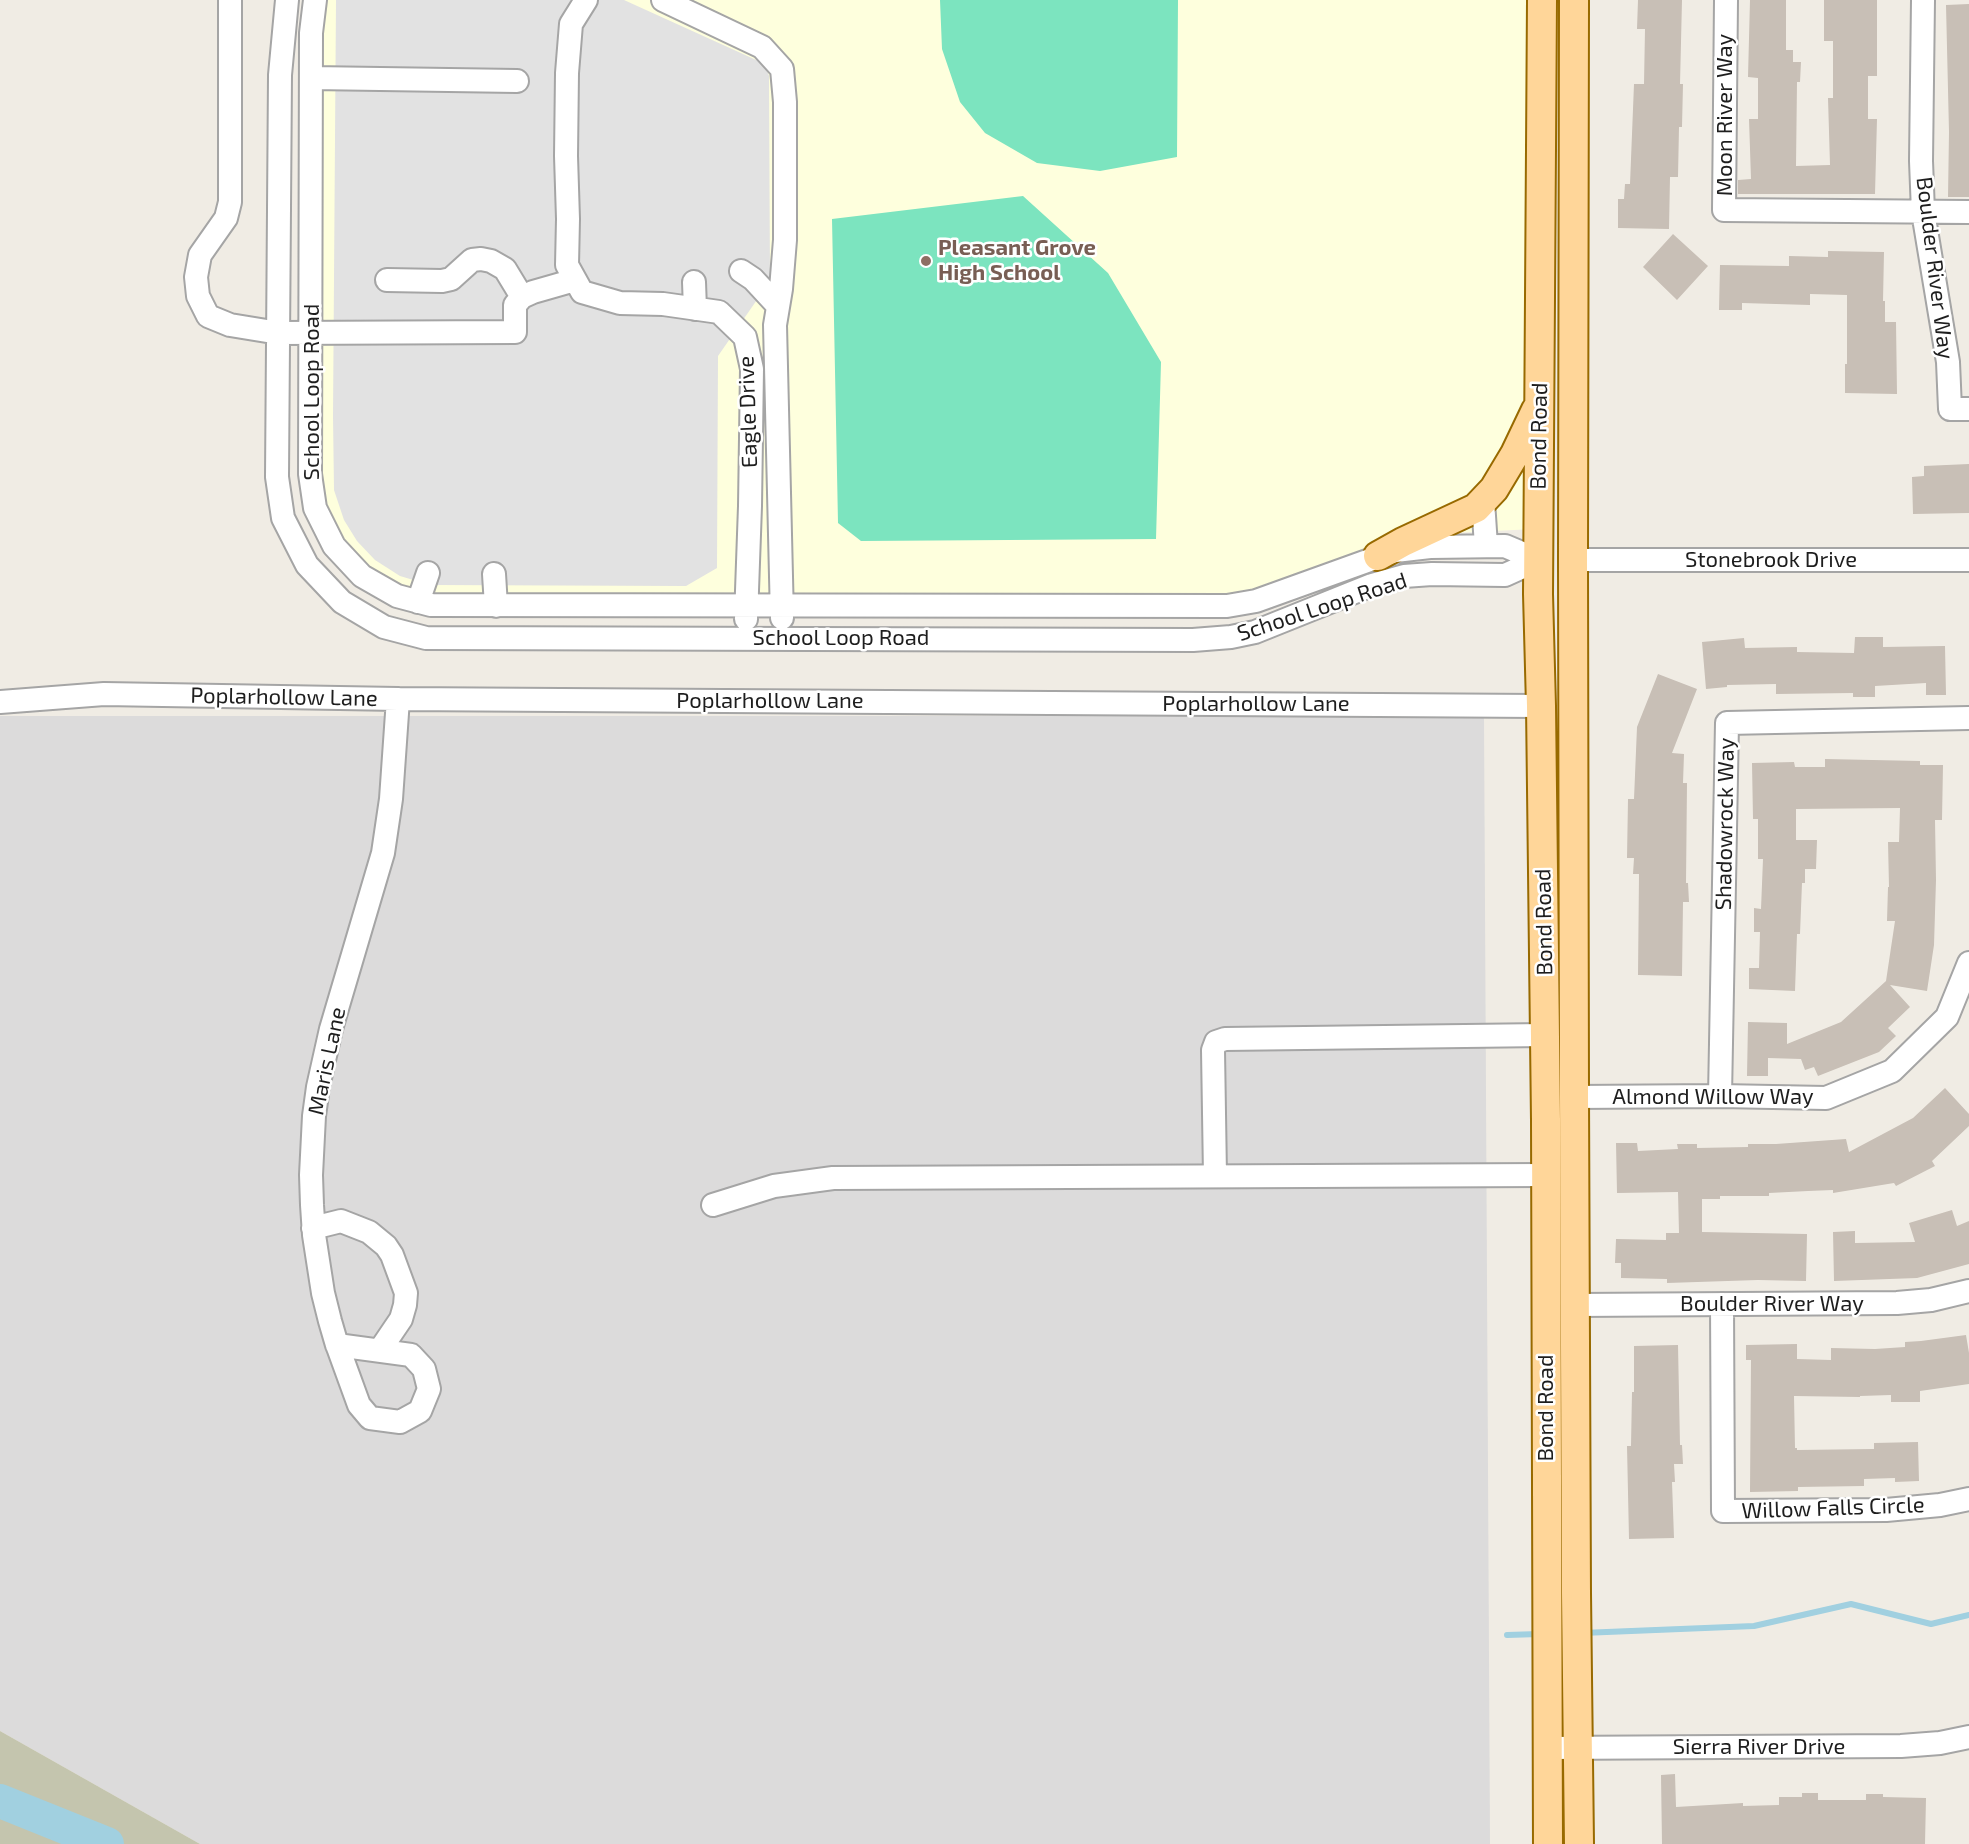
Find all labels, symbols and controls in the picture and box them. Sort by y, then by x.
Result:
street label: Moon River Way [1712,34,1738,196]
street label: Boulder River Way [1911,175,1959,361]
place label: Pleasant Grove High School [938,235,1096,286]
marker: Pleasant Grove High School [919,254,933,268]
street label: School Loop Road [299,304,325,480]
street label: Eagle Drive [733,355,763,469]
street label: Bond Road [1525,382,1553,490]
street label: Stonebrook Drive [1685,547,1857,573]
street label: School Loop Road [1234,567,1410,647]
street label: School Loop Road [753,625,929,651]
street label: Poplarhollow Lane [190,682,378,712]
street label: Poplarhollow Lane [676,688,864,714]
street label: Poplarhollow Lane [1162,691,1350,717]
street label: Shadowrock Way [1710,737,1740,911]
street label: Bond Road [1530,868,1558,976]
street label: Maris Lane [303,1005,351,1117]
street label: Almond Willow Way [1612,1084,1814,1110]
street label: Boulder River Way [1680,1291,1864,1317]
street label: Bond Road [1533,1354,1559,1462]
street label: Willow Falls Circle [1741,1492,1925,1524]
street label: Sierra River Drive [1673,1734,1845,1760]

